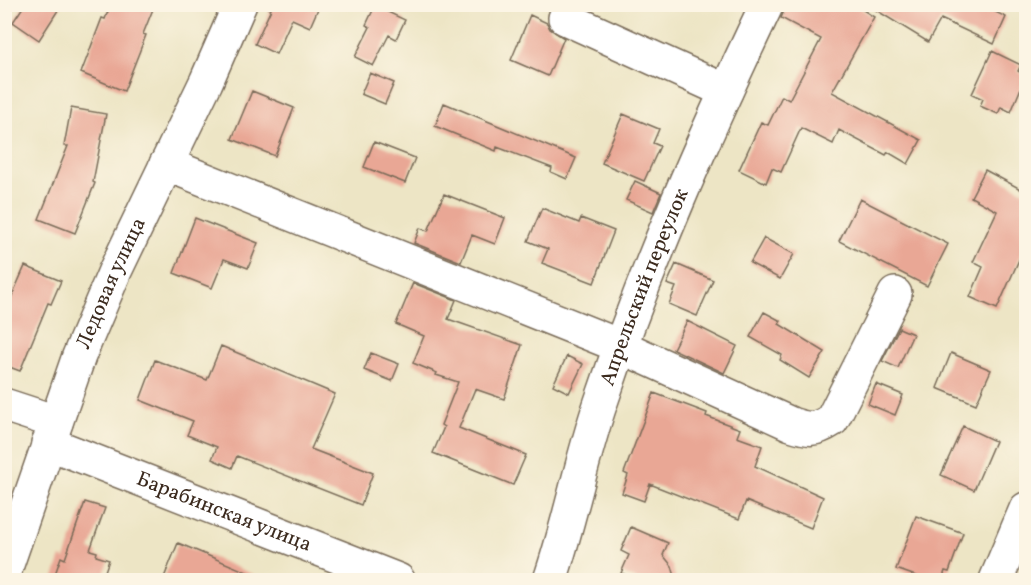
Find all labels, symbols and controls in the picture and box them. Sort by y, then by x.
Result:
street label: Апрельский переулок [593,184,696,390]
street label: Ледовая улица [69,213,153,354]
street label: Барабинская улица [132,464,316,559]

